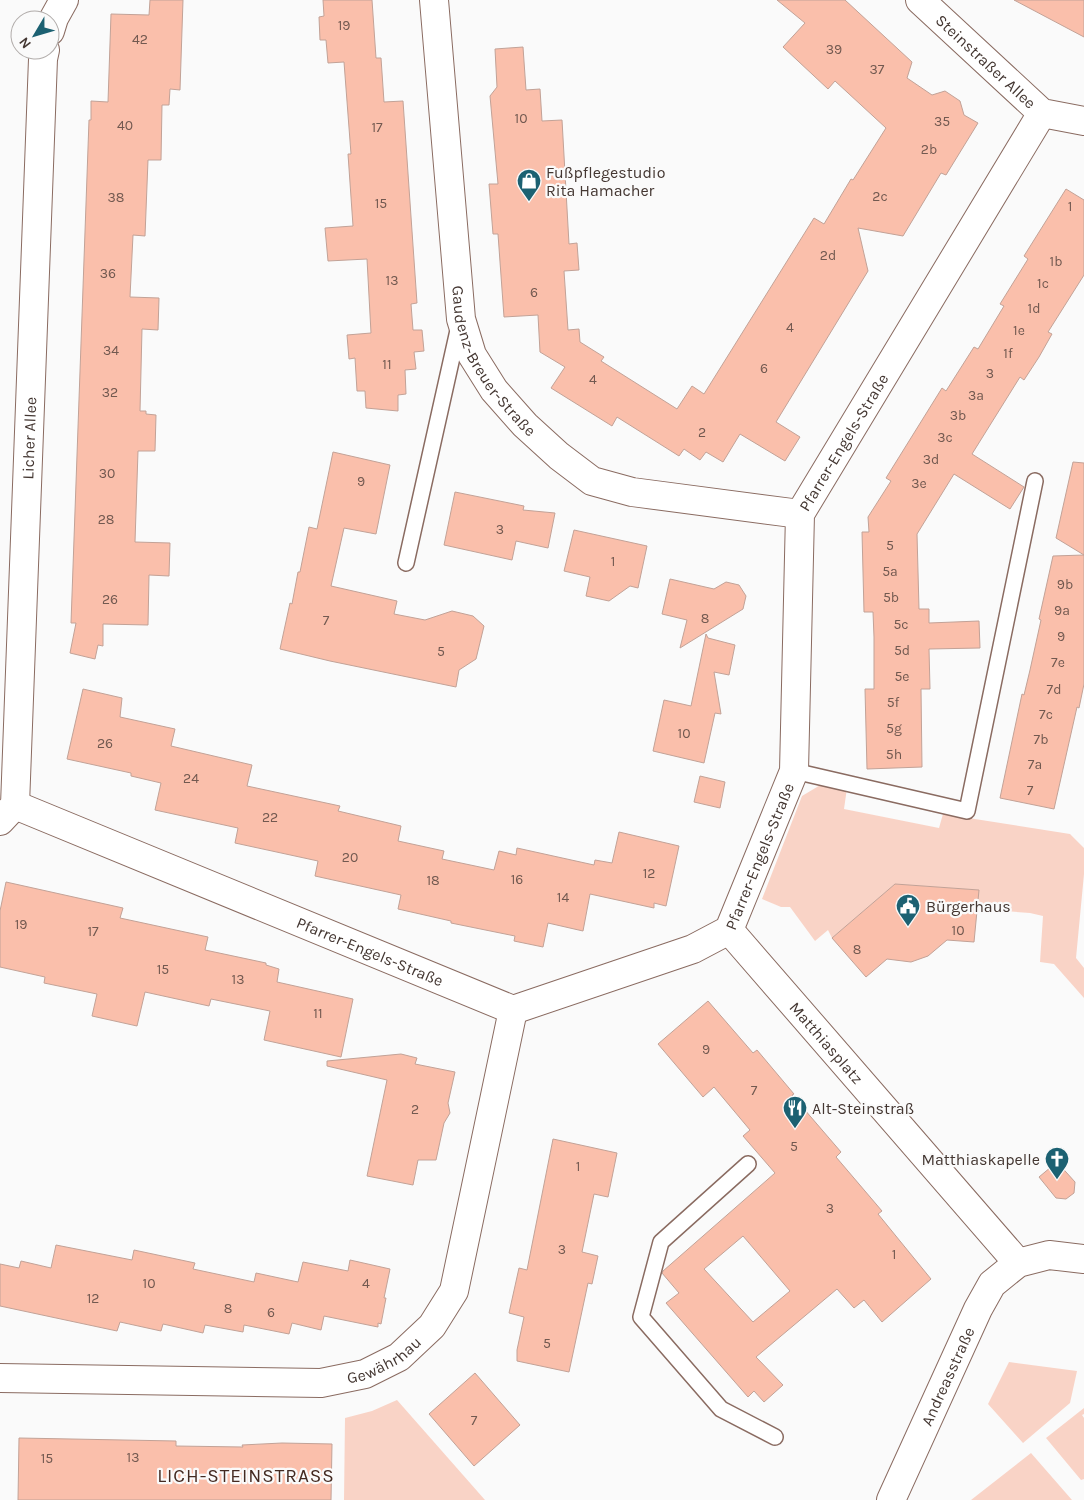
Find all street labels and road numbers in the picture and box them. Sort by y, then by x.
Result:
street label: Steinstraßer Allee [932,10,1040,112]
street label: Gaudenz-Breuer-Straße [449,285,540,440]
street label: Pfarrer-Engels-Straße [795,370,892,514]
street label: Licher Allee [18,397,40,480]
street label: Pfarrer-Engels-Straße [721,780,798,933]
street label: Pfarrer-Engels-Straße [294,912,446,990]
street label: Matthiasplatz [786,998,867,1087]
street label: Andreasstraße [917,1324,978,1429]
street label: Gewährhau [345,1332,425,1387]

